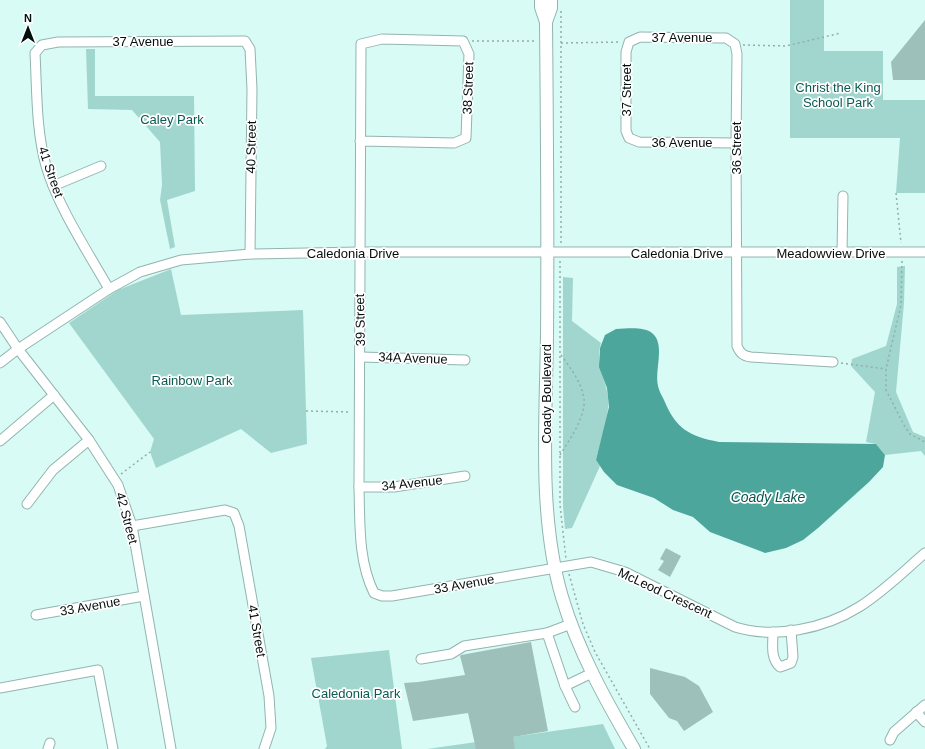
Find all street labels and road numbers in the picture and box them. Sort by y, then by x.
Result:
street label: 37 Avenue [651,30,713,45]
street label: 37 Avenue [112,34,174,49]
street label: 38 Street [460,61,476,115]
street label: 37 Street [619,63,634,116]
street label: 40 Street [243,120,259,174]
street label: 36 Street [729,121,744,174]
street label: 36 Avenue [651,135,713,150]
street label: 41 Street [35,145,67,200]
street label: Caledonia Drive [307,246,399,261]
street label: Caledonia Drive [631,246,723,261]
street label: Meadowview Drive [776,246,886,261]
street label: 39 Street [352,293,368,347]
street label: Coady Boulevard [539,344,554,444]
street label: 34A Avenue [378,349,448,367]
street label: 34 Avenue [381,472,443,494]
street label: 42 Street [113,491,141,546]
street label: McLeod Crescent [616,565,715,621]
street label: 33 Avenue [433,571,495,597]
street label: 33 Avenue [59,593,121,619]
street label: 41 Street [245,604,269,659]

